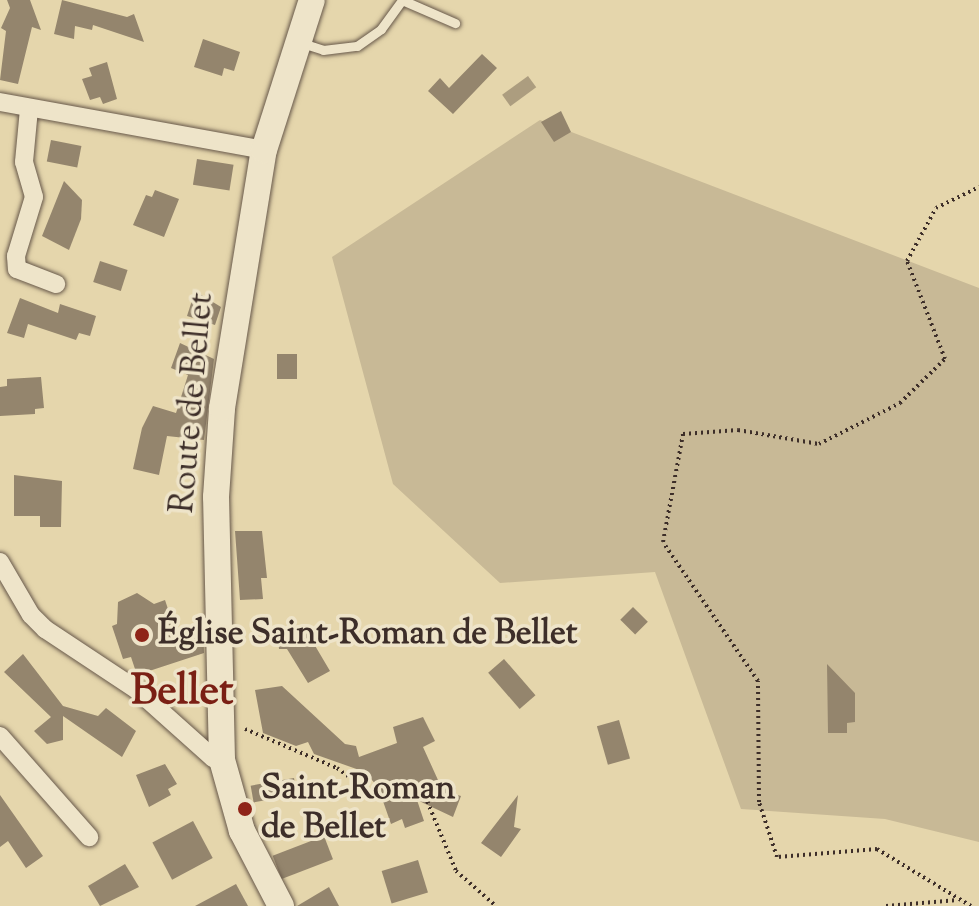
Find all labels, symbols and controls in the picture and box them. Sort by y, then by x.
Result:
street label: Route de Bellet [163,291,223,515]
place label: Église Saint-Roman de Bellet [158,615,577,655]
marker: Église Saint-Roman de Bellet [133,626,151,644]
district label: Bellet [131,668,233,718]
place label: Saint-Roman de Bellet [261,769,455,848]
marker: Saint-Roman de Bellet [236,800,254,818]

